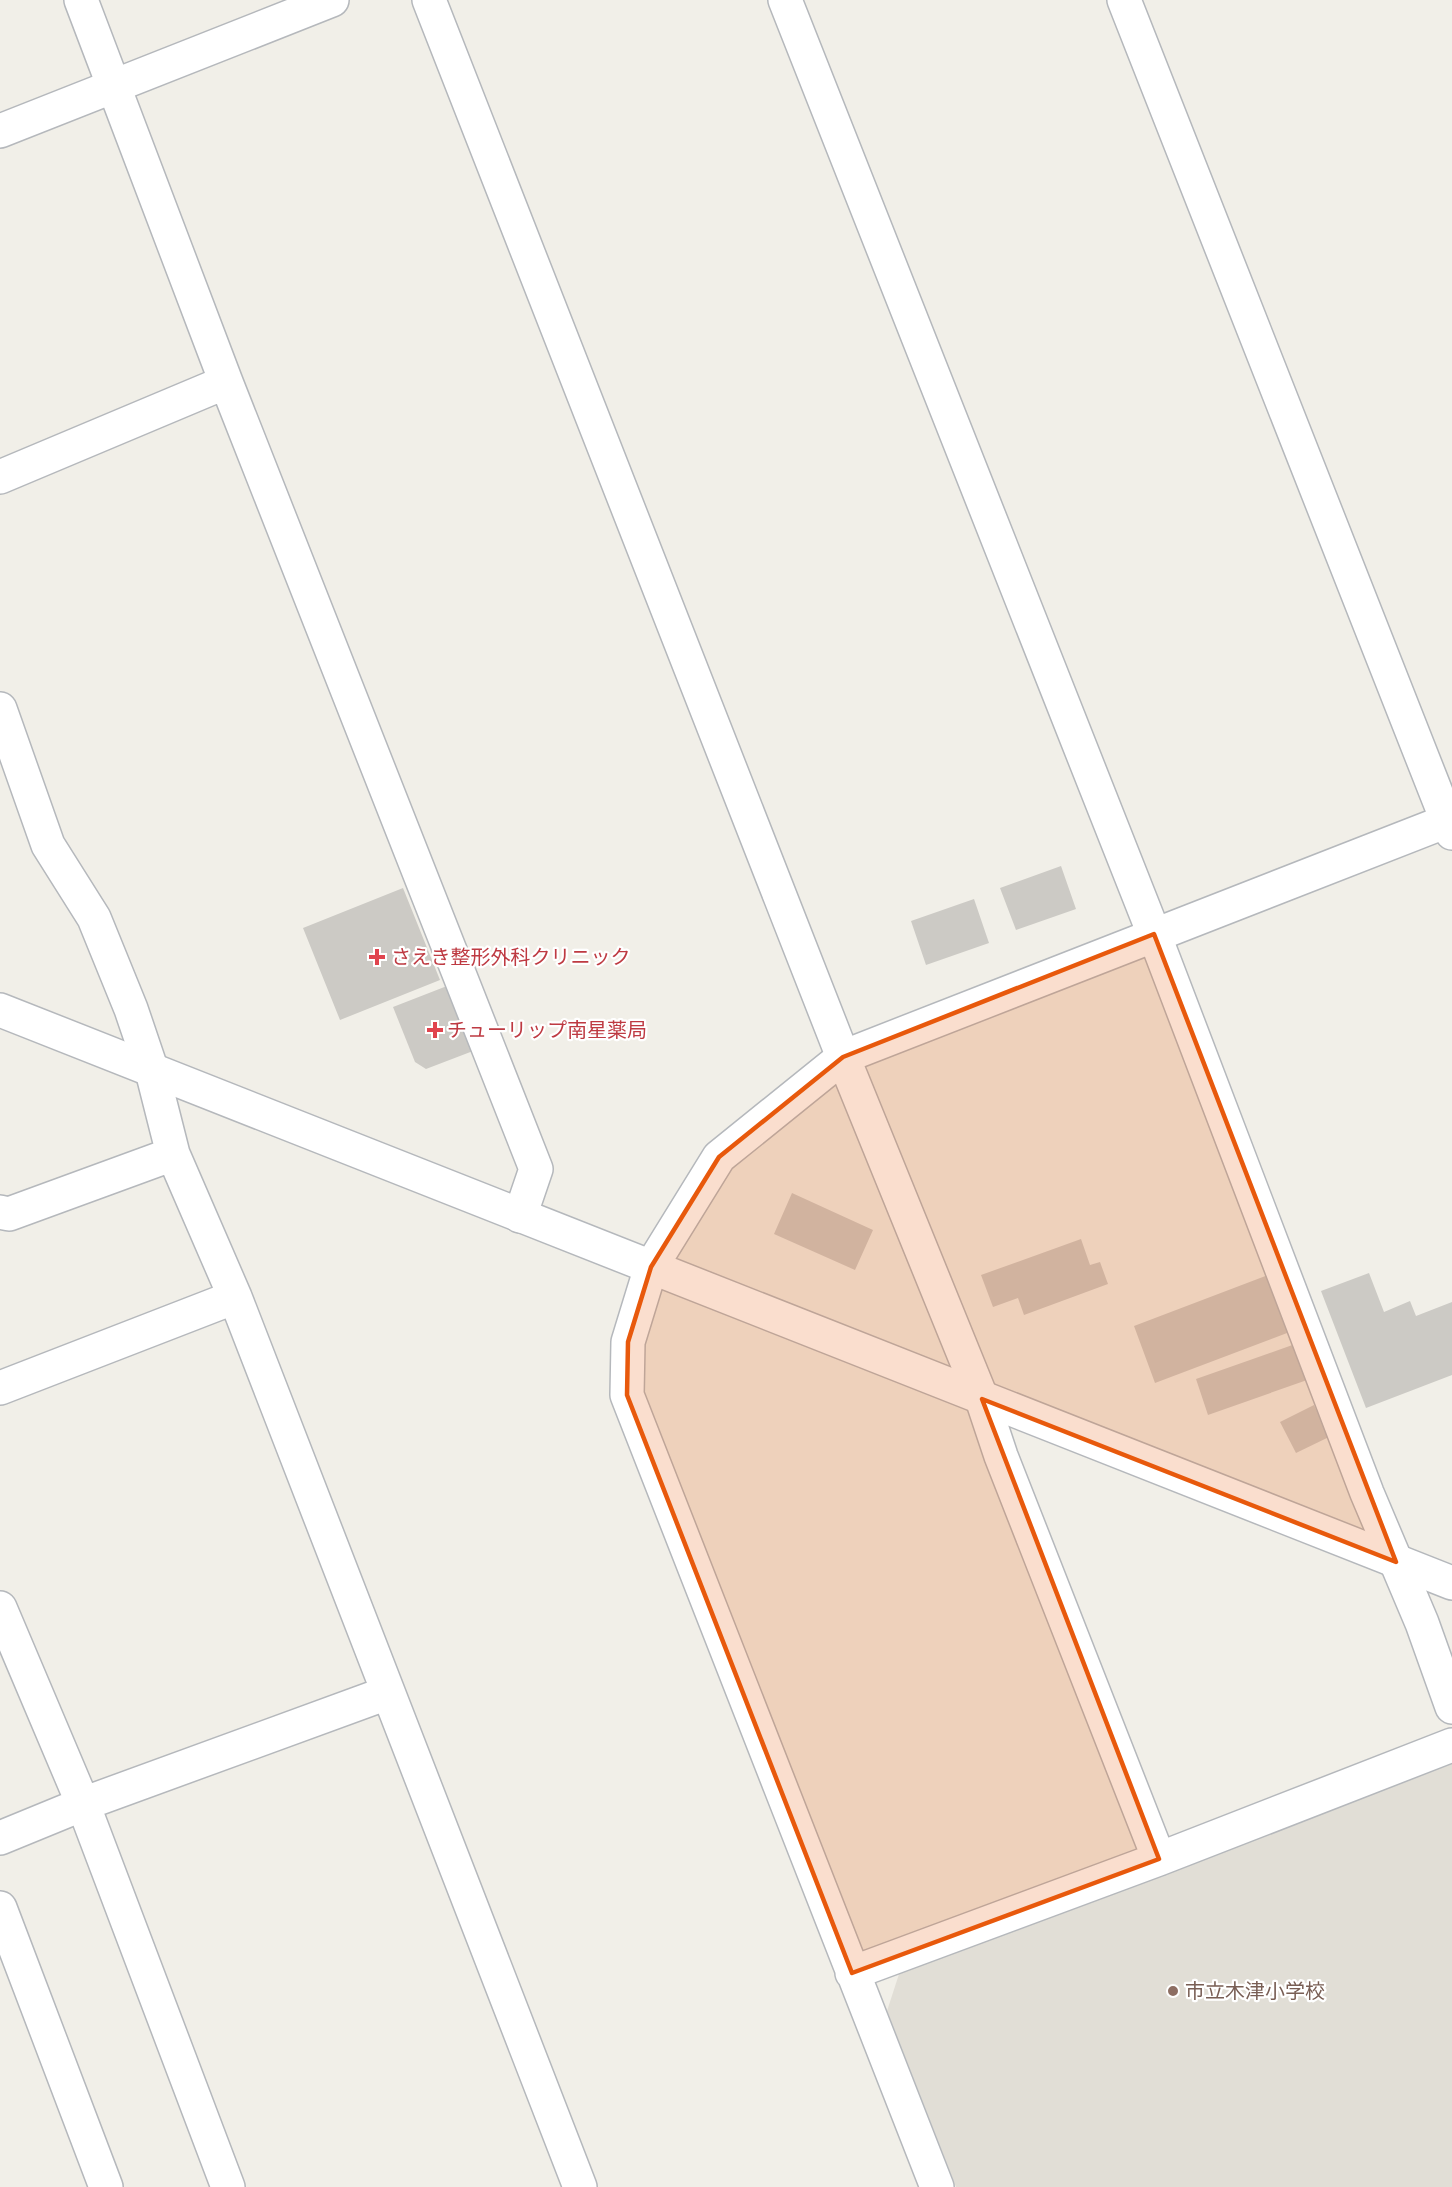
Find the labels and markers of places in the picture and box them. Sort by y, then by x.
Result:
place label: さえき整形外科クリニック [391,945,630,969]
marker: さえき整形外科クリニック [368,948,386,966]
place label: チューリップ南星薬局 [447,1018,647,1042]
marker: チューリップ南星薬局 [428,1023,442,1037]
place label: 市立木津小学校 [1185,1979,1325,2003]
marker: 市立木津小学校 [1166,1984,1180,1998]

